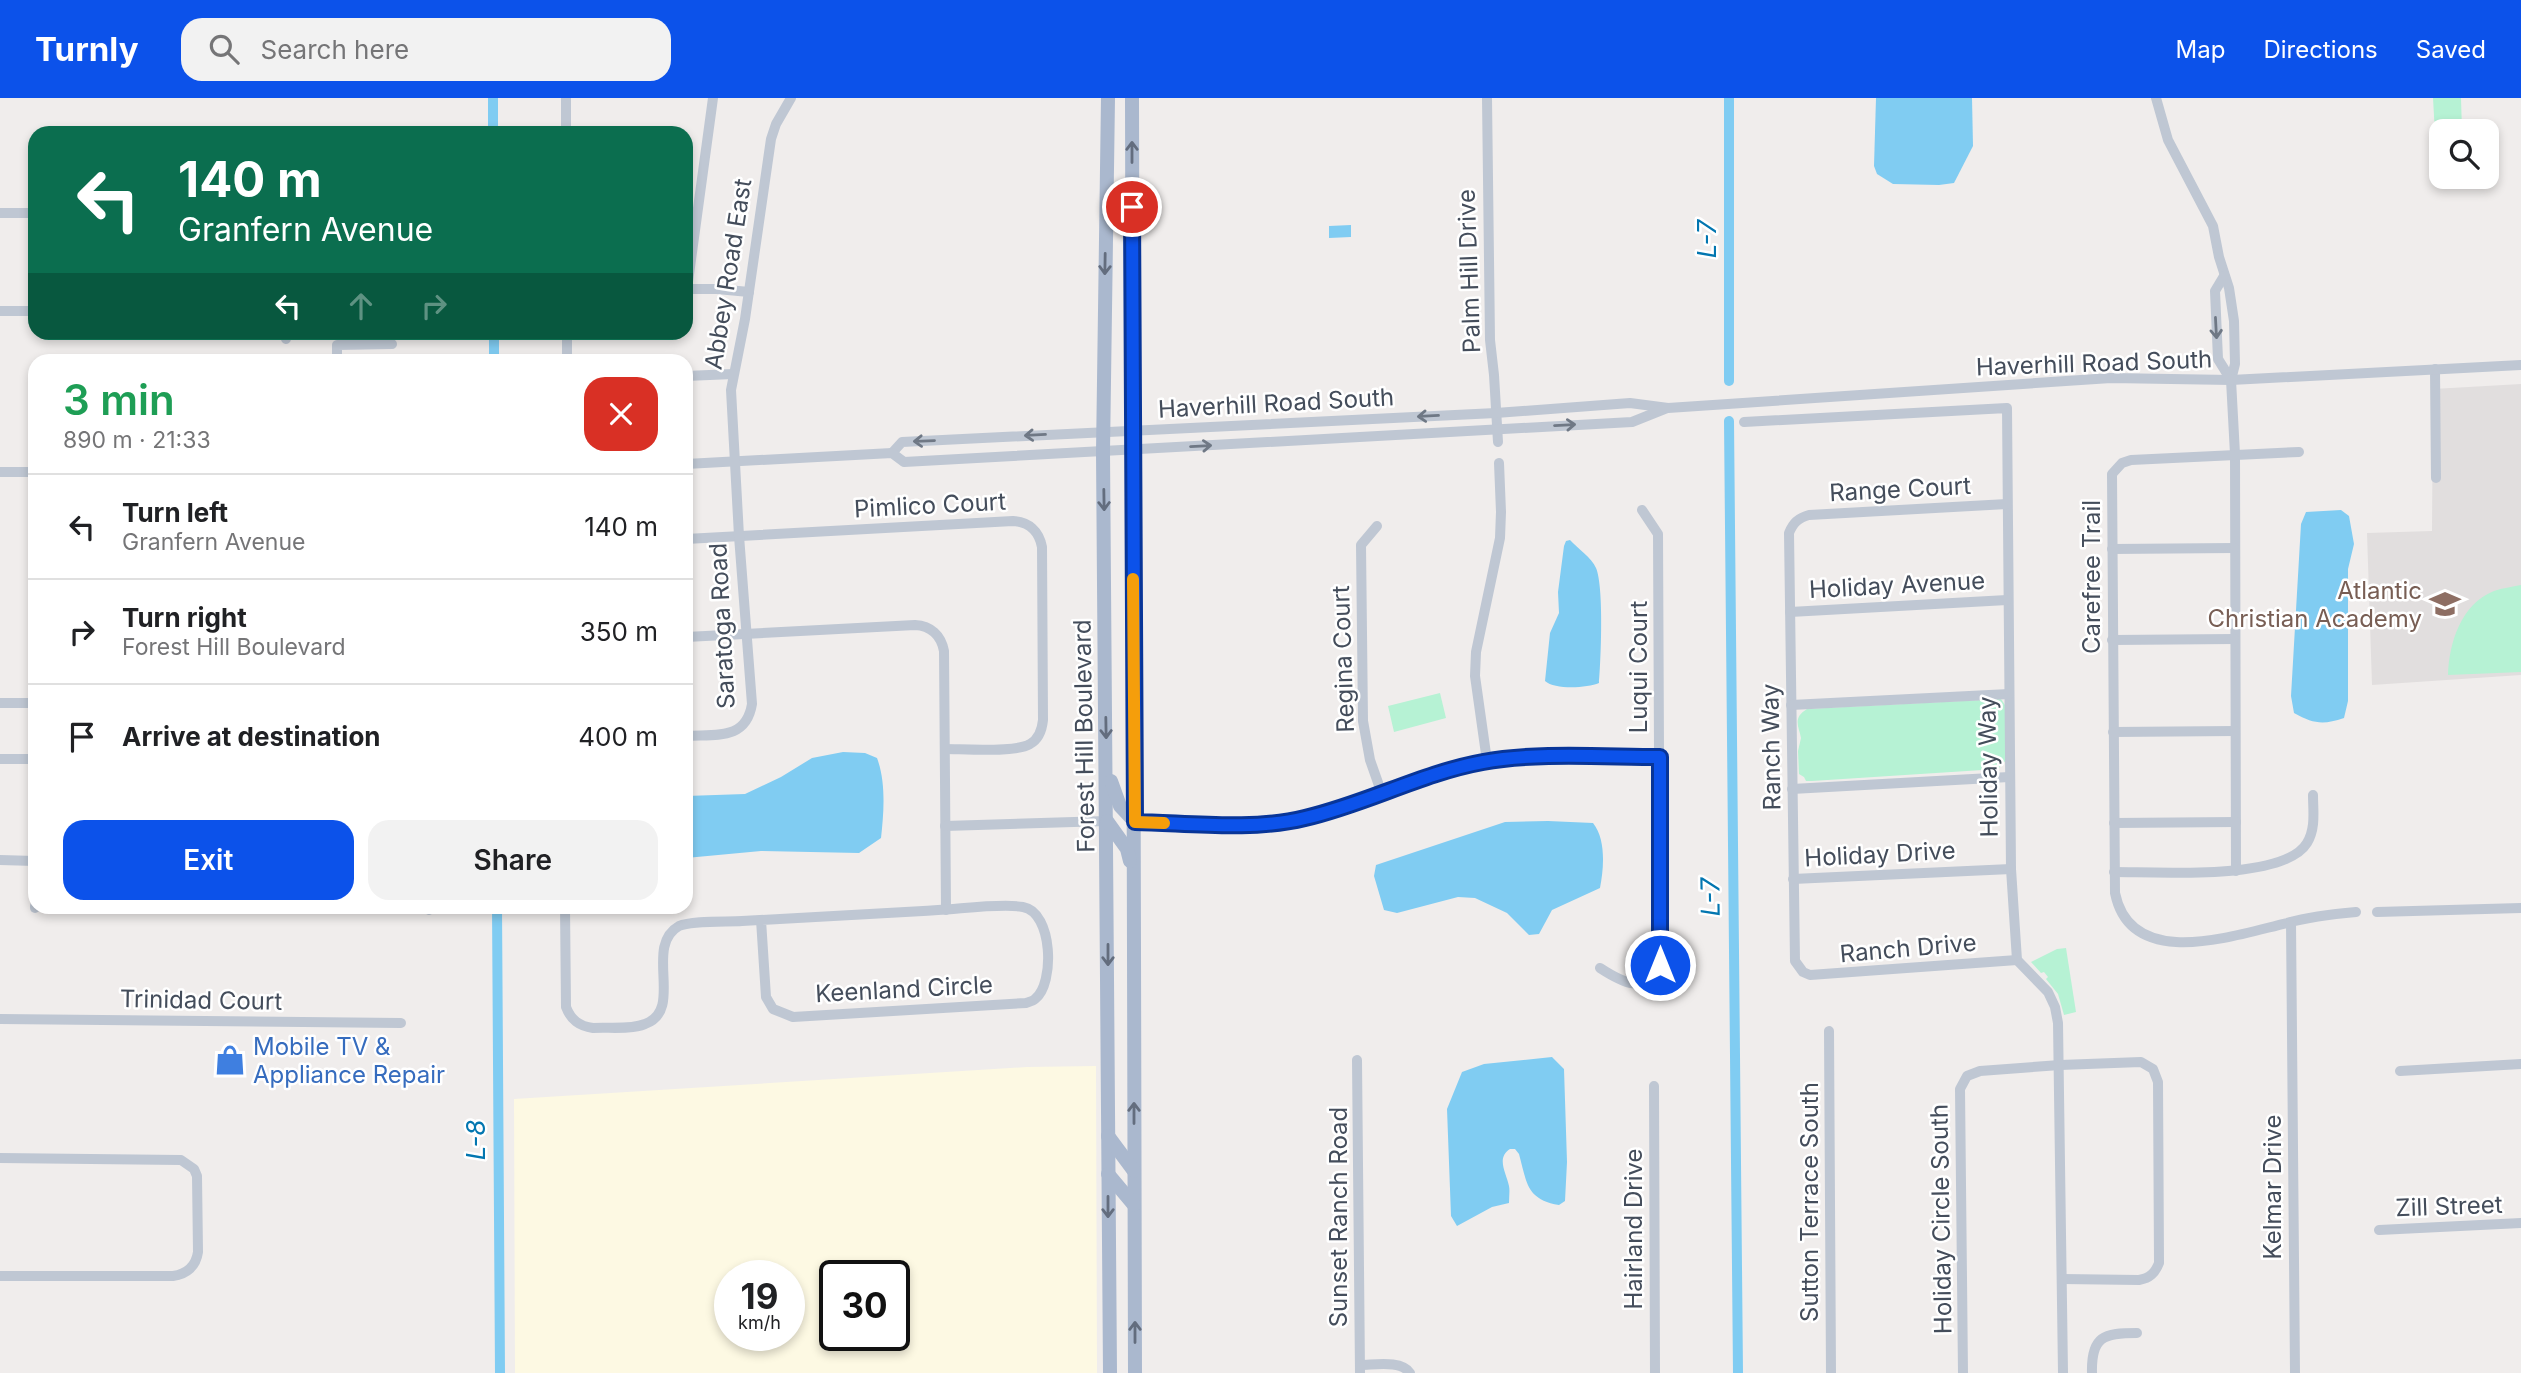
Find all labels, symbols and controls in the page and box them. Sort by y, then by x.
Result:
search box [181,18,671,81]
text: Turnly [35,29,139,69]
icon: search [205,30,243,68]
text: Search here [261,34,409,65]
text: Map [2176,35,2225,64]
text: Directions [2263,35,2378,64]
text: Saved [2416,35,2486,64]
map controls [2429,119,2499,189]
button: search [2429,119,2499,189]
one-way arrow [1125,141,1139,164]
text: 140 m [178,150,322,209]
icon: left [63,154,154,245]
street label: Abbey Road East [699,176,757,371]
pin [1102,177,1162,237]
icon: arrive [1113,188,1151,226]
street label: Palm Hill Drive [1452,189,1486,353]
text: Granfern Avenue [178,210,433,249]
water label: L-7 [1691,218,1722,258]
one-way arrow [1099,252,1112,275]
icon: left [269,287,307,325]
icon: ahead [342,287,380,325]
icon: right [415,287,453,325]
one-way arrow [2210,316,2223,339]
street label: Haverhill Road South [1975,344,2213,382]
text: 3 min [63,374,175,425]
button: close [584,377,658,451]
street label: Haverhill Road South [1157,382,1395,424]
one-way arrow [1416,410,1439,423]
one-way arrow [1553,418,1576,431]
text: 890 m · 21:33 [63,426,211,454]
one-way arrow [1024,429,1047,442]
one-way arrow [912,434,935,447]
one-way arrow [1189,439,1212,452]
street label: Range Court [1828,471,1972,507]
street label: Pimlico Court [853,487,1007,523]
one-way arrow [1097,488,1111,511]
text: Turn left [122,497,228,528]
street label: Carefree Trail [2077,500,2106,654]
icon: left [63,508,101,546]
text: 140 m [584,511,658,542]
text: Granfern Avenue [122,528,305,556]
street label: Saratoga Road [703,542,741,710]
street label: Holiday Avenue [1808,566,1986,604]
place label: Atlantic Christian Academy [2207,576,2422,633]
street label: Regina Court [1326,585,1360,733]
school or university icon: Atlantic Christian Academy [2428,587,2462,621]
street label: Luqui Court [1624,601,1653,733]
text: Turn right [122,602,247,633]
icon: right [63,613,101,651]
text: 350 m [580,616,658,647]
street label: Forest Hill Boulevard [1067,619,1101,853]
text: Forest Hill Boulevard [122,633,346,661]
street label: Ranch Way [1755,683,1787,811]
street label: Holiday Way [1972,696,2004,838]
one-way arrow [1100,716,1113,739]
icon: arrive [63,718,101,756]
text: Arrive at destination [122,721,381,752]
text: 400 m [578,721,658,752]
button: Exit [63,820,354,900]
button: Share [368,820,658,900]
street label: Holiday Drive [1804,836,1956,872]
water label: L-7 [1694,876,1726,917]
position arrow [1623,928,1697,1002]
street label: Ranch Drive [1838,928,1978,968]
one-way arrow [1101,943,1115,966]
street label: Keenland Circle [814,970,994,1008]
street label: Trinidad Court [120,984,283,1016]
place label: Mobile TV & Appliance Repair [253,1032,445,1089]
shop icon: Mobile TV & Appliance Repair [213,1043,247,1077]
street label: Sutton Terrace South [1795,1082,1824,1322]
one-way arrow [1127,1101,1141,1124]
street label: Holiday Circle South [1924,1104,1958,1334]
street label: Sunset Ranch Road [1324,1107,1353,1327]
street label: Kelmar Drive [2258,1115,2287,1259]
water label: L-8 [460,1120,491,1160]
street label: Hairland Drive [1619,1148,1648,1310]
street label: Zill Street [2395,1190,2503,1222]
one-way arrow [1101,1195,1115,1218]
speed limit sign: 30 [819,1260,910,1351]
text: 19 [741,1275,778,1317]
text: km/h [738,1312,781,1333]
one-way arrow [1128,1321,1142,1344]

